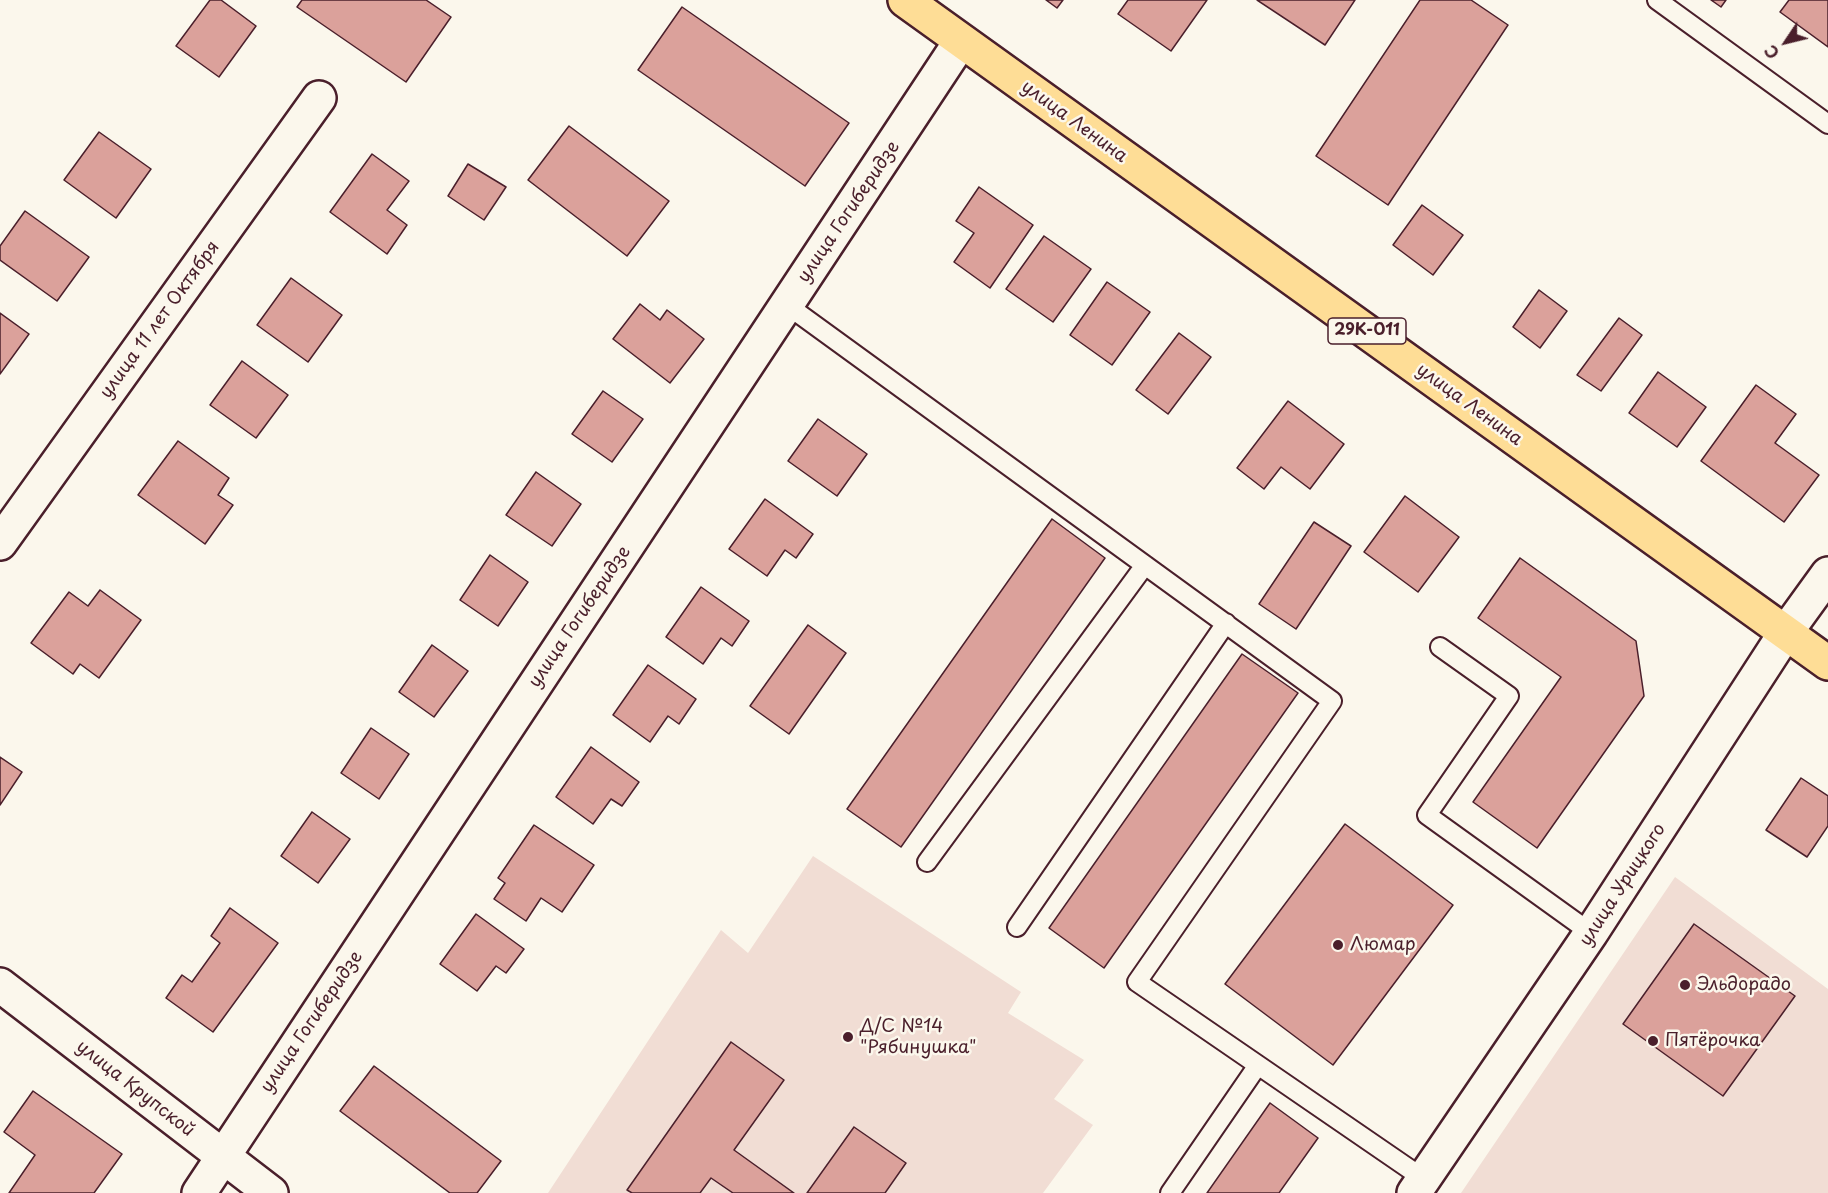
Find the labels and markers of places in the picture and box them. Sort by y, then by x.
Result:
place label: Люмар [1350,934,1415,956]
marker: Люмар [1331,938,1345,952]
place label: Эльдорадо [1697,974,1791,996]
marker: Эльдорадо [1678,978,1692,992]
place label: Д/С №14 "Рябинушка" [860,1016,976,1058]
marker: Д/С №14 "Рябинушка" [841,1030,855,1044]
place label: Пятёрочка [1665,1030,1760,1052]
marker: Пятёрочка [1646,1034,1660,1048]

